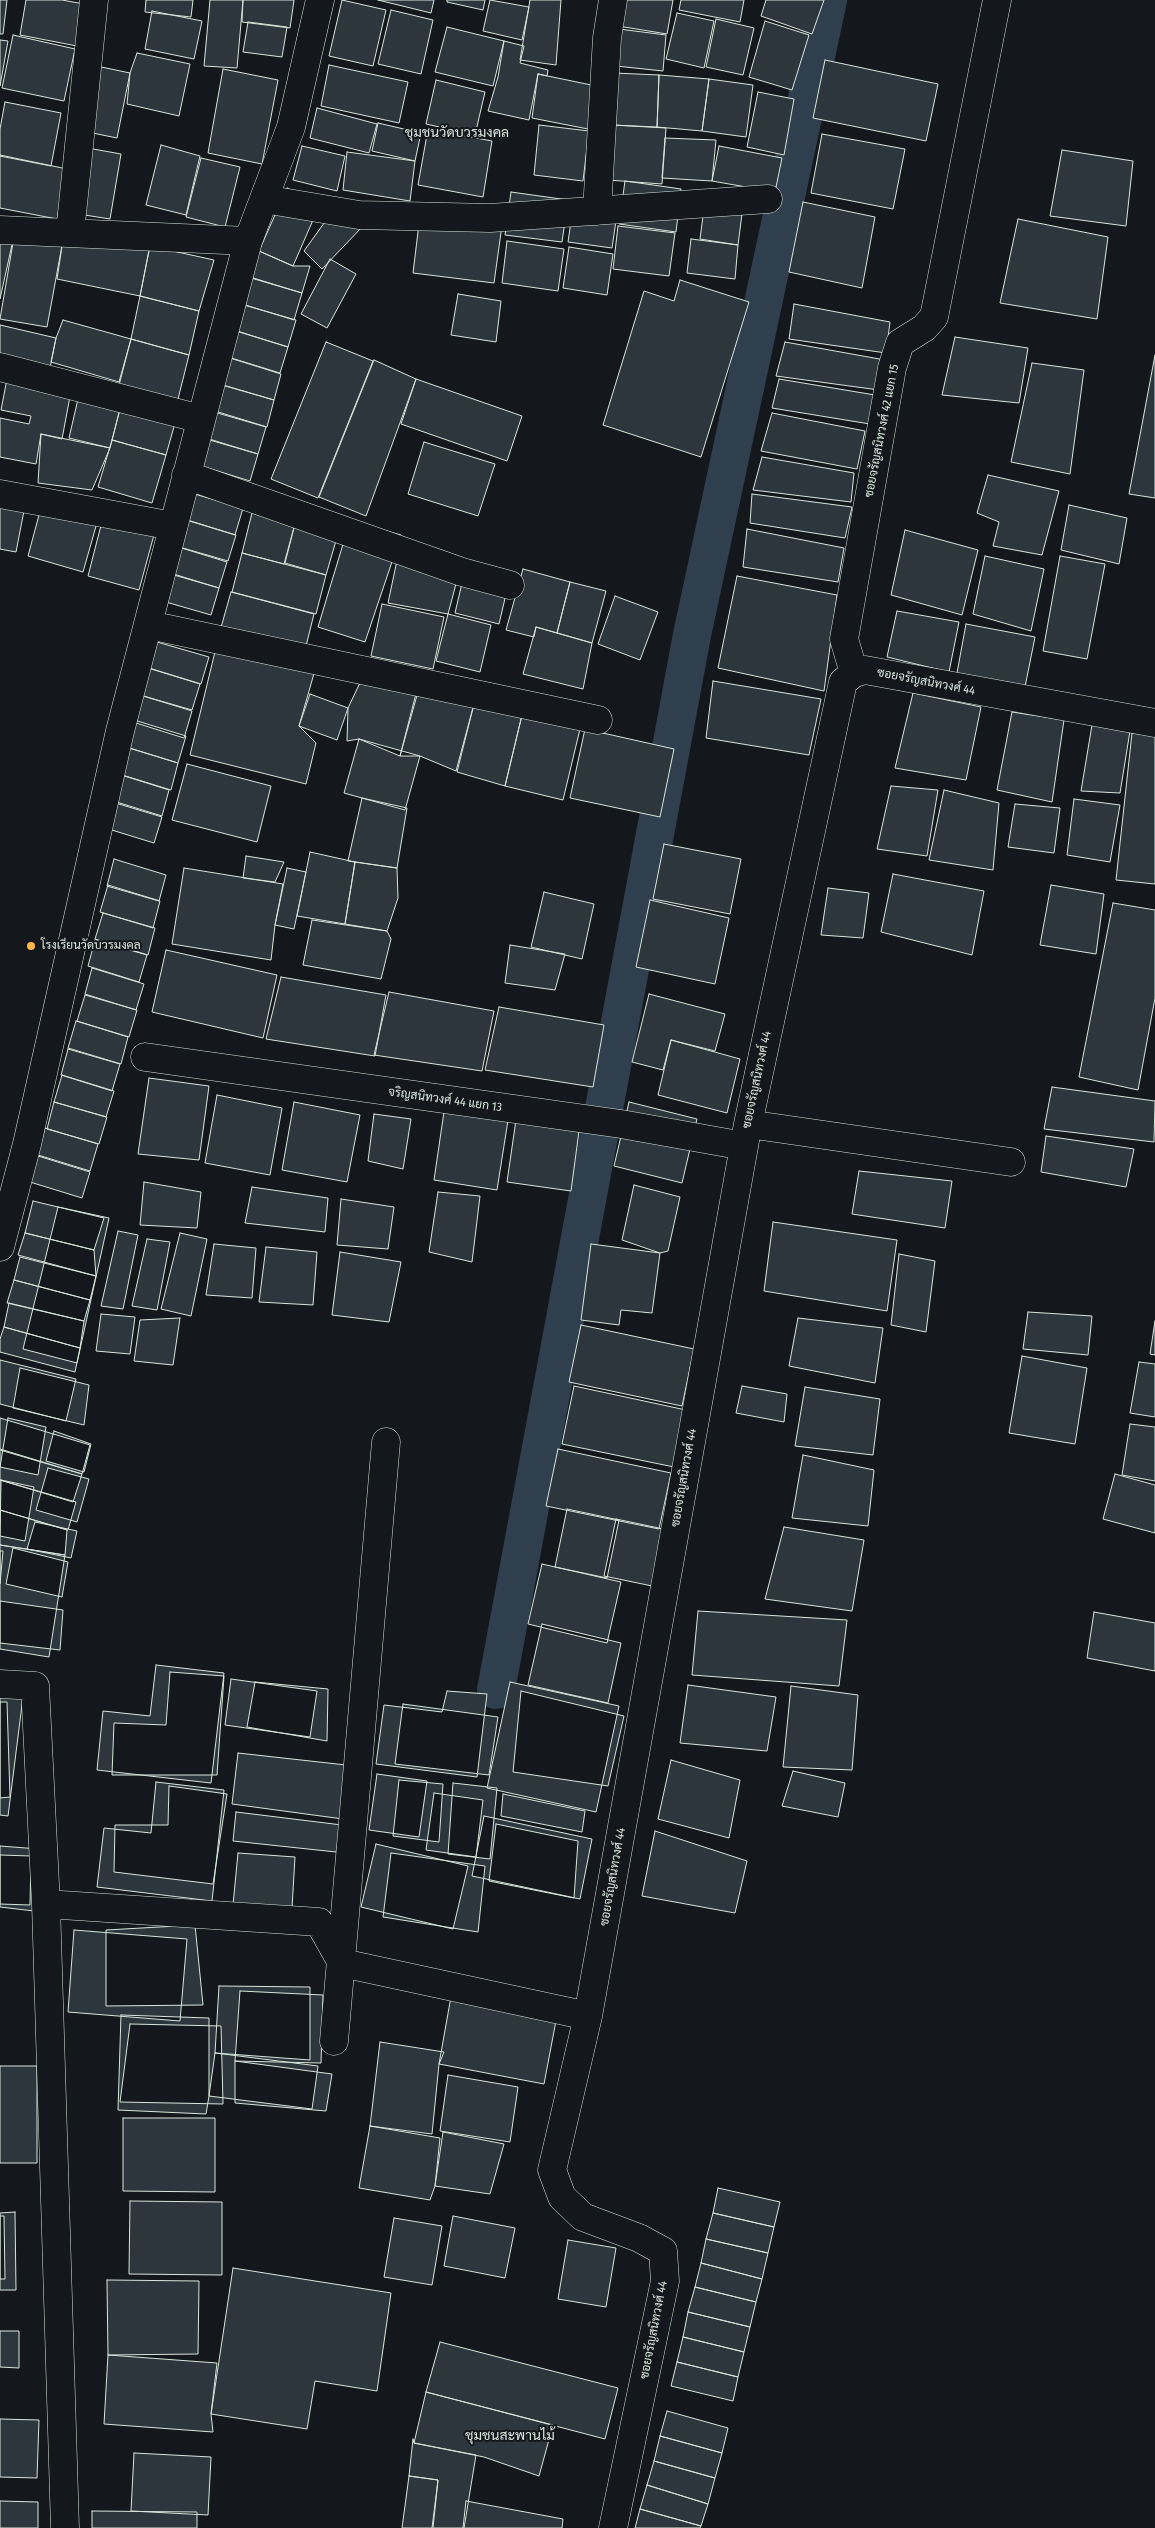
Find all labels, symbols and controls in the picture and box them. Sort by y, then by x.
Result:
district label: ชุมชนวัดบวรมงคล [405,125,509,141]
street label: ซอยจรัญสนิทวงศ์ 42 แยก 15 [862,363,902,499]
street label: ซอยจรัญสนิทวงศ์ 44 [876,665,976,699]
place label: โรงเรียนวัดบวรมงคล [41,939,141,953]
marker: โรงเรียนวัดบวรมงคล [25,940,37,952]
street label: ซอยจรัญสนิทวงศ์ 44 [740,1030,774,1130]
street label: จริญสนิทวงศ์ 44 แยก 13 [387,1085,503,1115]
street label: ซอยจรัญสนิทวงศ์ 44 [668,1428,700,1528]
street label: ซอยจรัญสนิทวงศ์ 44 [597,1827,629,1927]
street label: ซอยจรัญสนิทวงศ์ 44 [637,2280,671,2380]
district label: ชุมชนสะพานไม้ [465,2428,555,2444]

